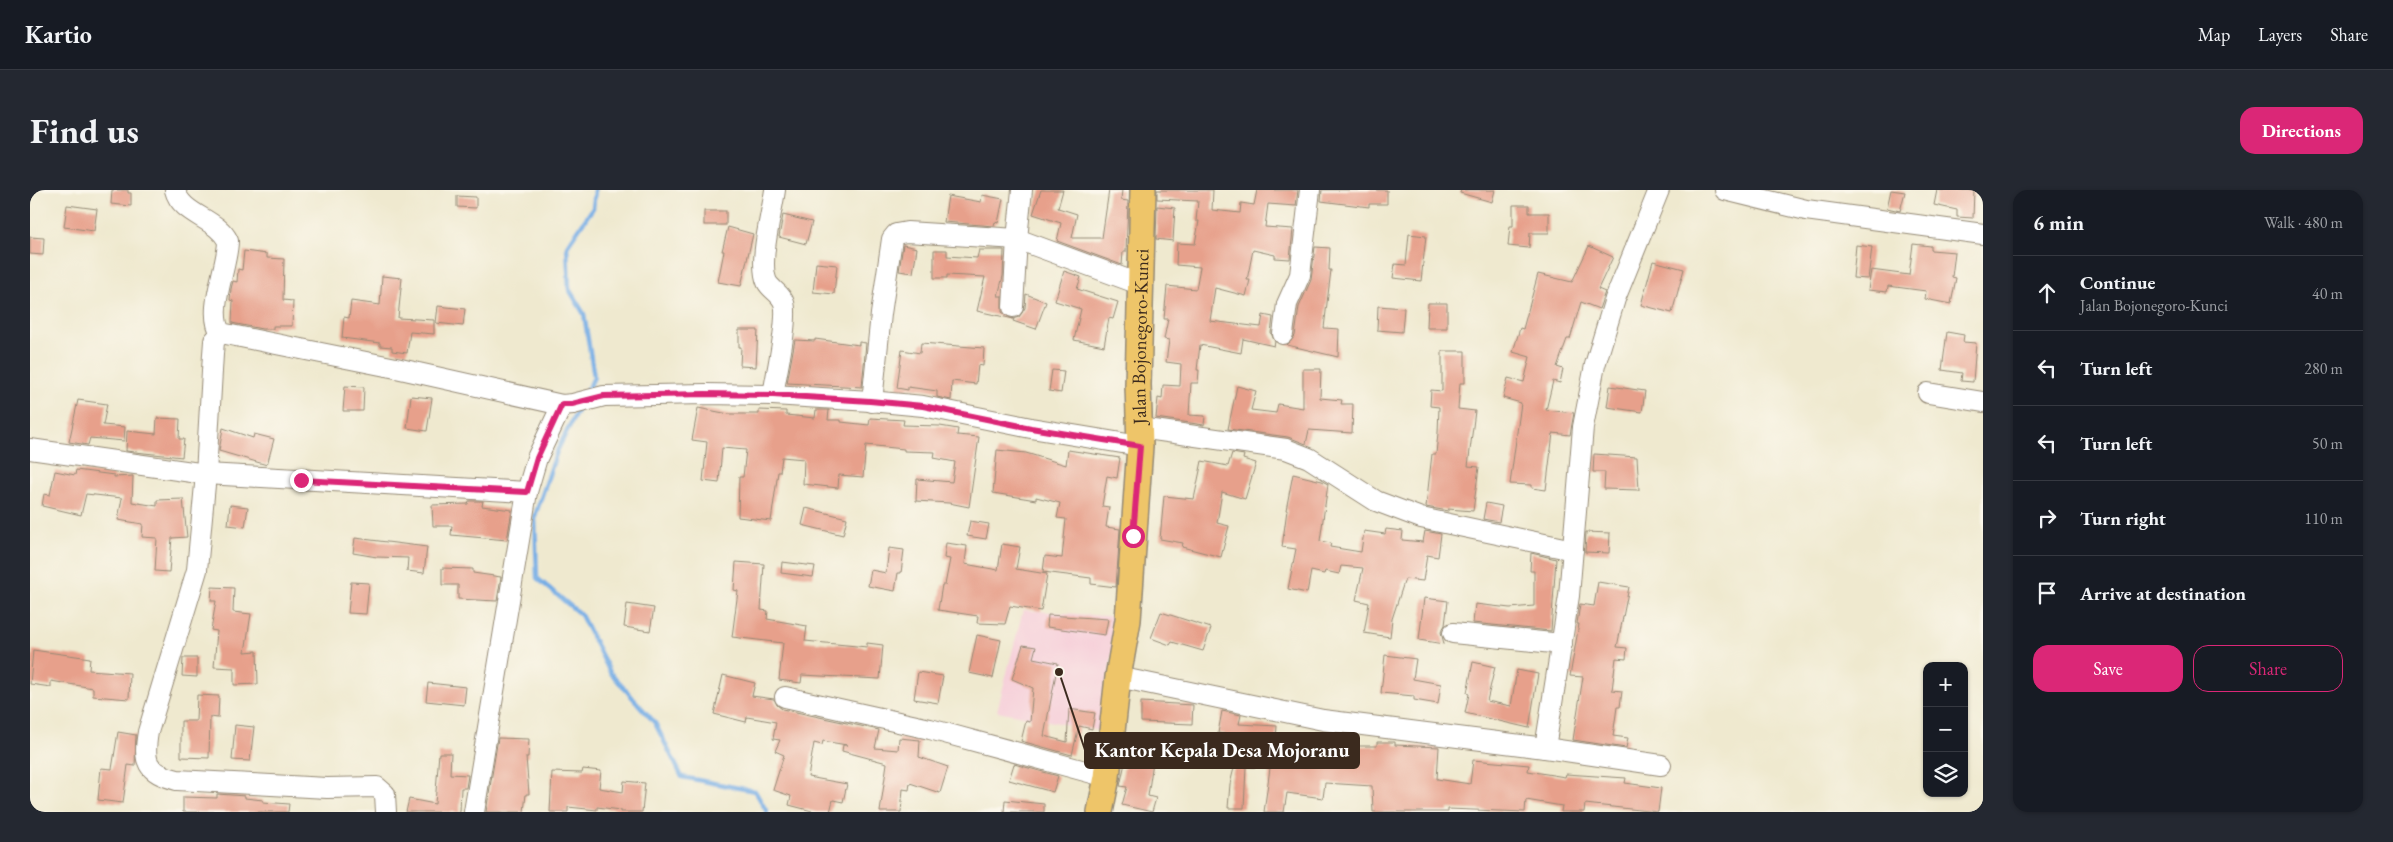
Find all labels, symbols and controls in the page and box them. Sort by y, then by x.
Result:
text: Kartio [25,19,92,50]
text: Map [2198,23,2230,46]
text: Layers [2258,23,2302,46]
text: Share [2330,23,2368,46]
button: Directions [2240,107,2363,154]
text: Find us [30,108,139,153]
text: 6 min [2033,209,2084,236]
text: Walk · 480 m [2264,212,2343,233]
street label: Jalan Bojonegoro-Kunci [1125,248,1154,427]
text: Continue [2080,270,2155,295]
icon: ahead [2033,279,2061,307]
text: 40 m [2312,283,2343,304]
text: Jalan Bojonegoro-Kunci [2080,295,2228,316]
icon: left [2033,354,2061,382]
text: Turn left [2080,356,2152,381]
text: 280 m [2304,358,2343,379]
icon: left [2033,429,2061,457]
text: Turn left [2080,431,2152,456]
text: 50 m [2312,433,2343,454]
route end [290,469,313,492]
icon: right [2033,504,2061,532]
text: Turn right [2080,506,2166,531]
text: 110 m [2304,508,2343,529]
route start [1122,525,1145,548]
icon: arrive [2033,579,2061,607]
text: Arrive at destination [2080,581,2246,606]
button: Save [2033,645,2183,692]
button: Share [2193,645,2343,692]
map controls [1923,662,1968,797]
button: + [1923,662,1968,707]
button: − [1923,707,1968,752]
callout: Kantor Kepala Desa Mojoranu [1085,733,1359,768]
text: Kantor Kepala Desa Mojoranu [1095,737,1349,763]
button: layers [1923,752,1968,797]

